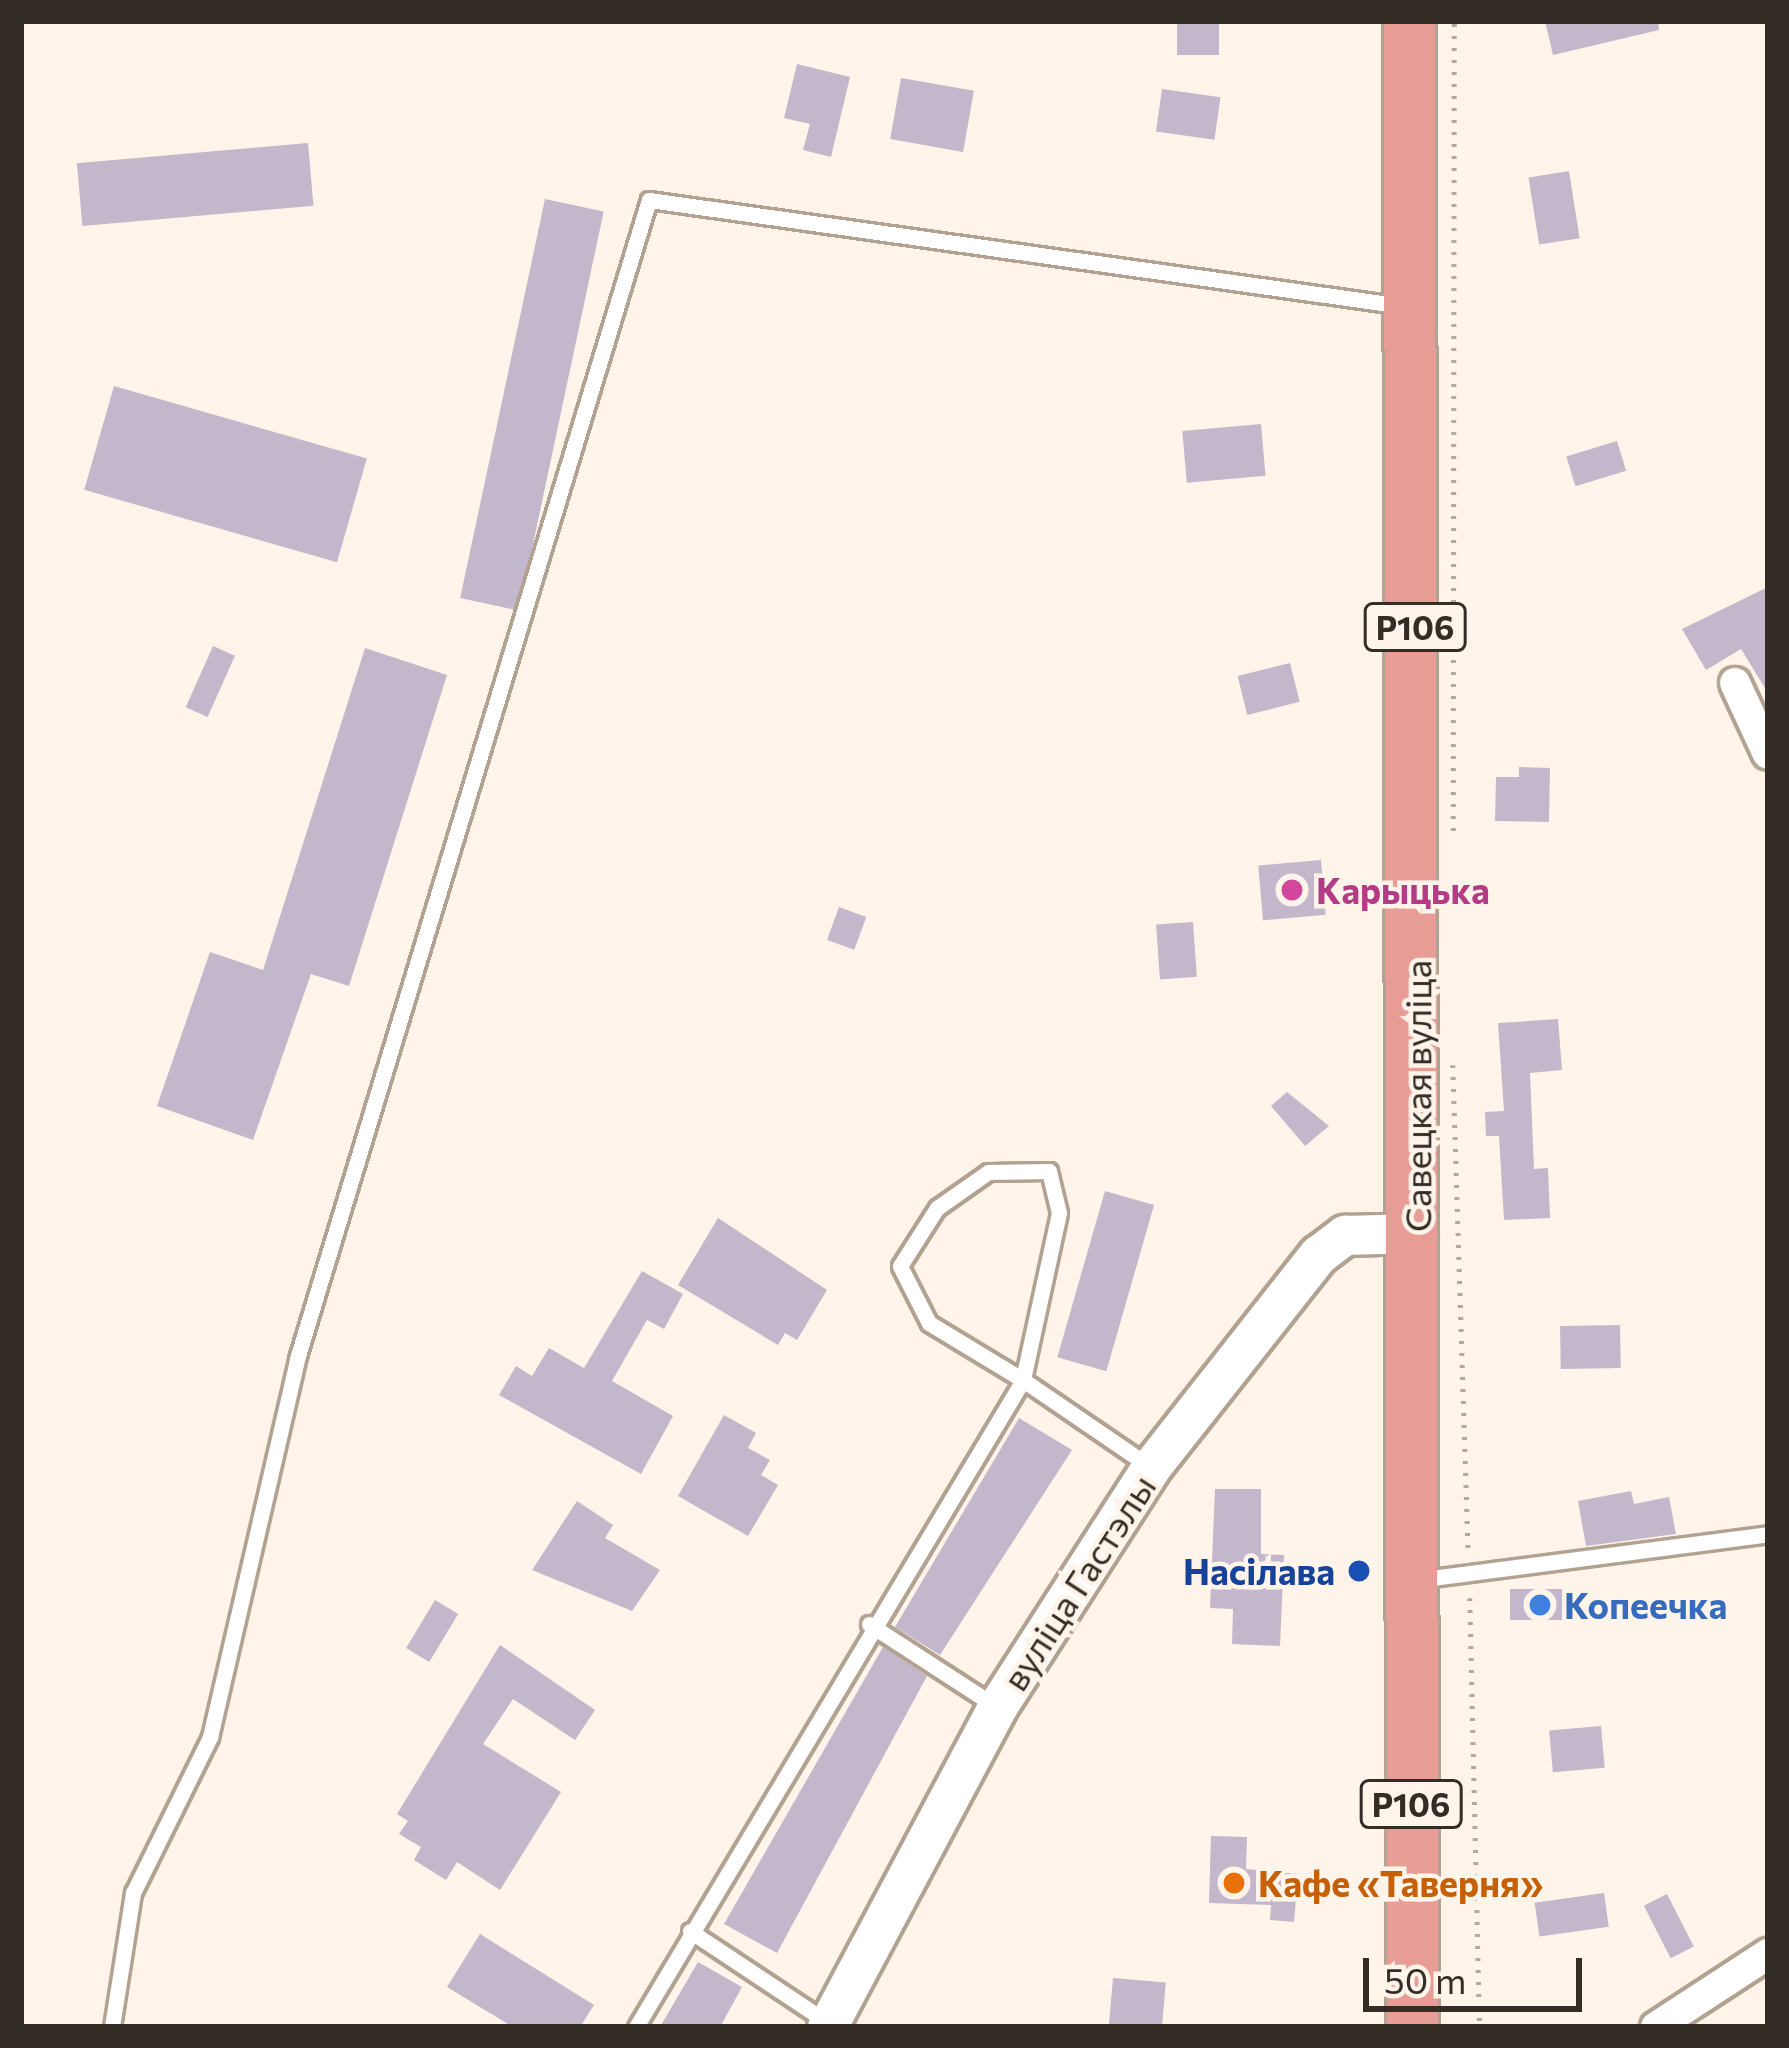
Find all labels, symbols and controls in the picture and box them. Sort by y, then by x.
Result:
road number: Р106 [1361,600,1469,654]
place label: Карыцька [1316,868,1490,912]
marker: Карыцька [1279,877,1305,903]
street label: Савецкая вуліца [1395,960,1439,1232]
street label: вуліца Гастэлы [992,1466,1164,1698]
place label: Насілава [1183,1549,1335,1593]
marker: Насілава [1346,1558,1372,1584]
place label: Копеечка [1564,1583,1727,1627]
marker: Копеечка [1527,1592,1553,1618]
road number: Р106 [1357,1777,1465,1831]
place label: Кафе «Таверня» [1258,1861,1543,1905]
marker: Кафе «Таверня» [1221,1870,1247,1896]
scale bar [1369,1934,1588,2008]
text: 50 m [1384,1957,1466,2001]

